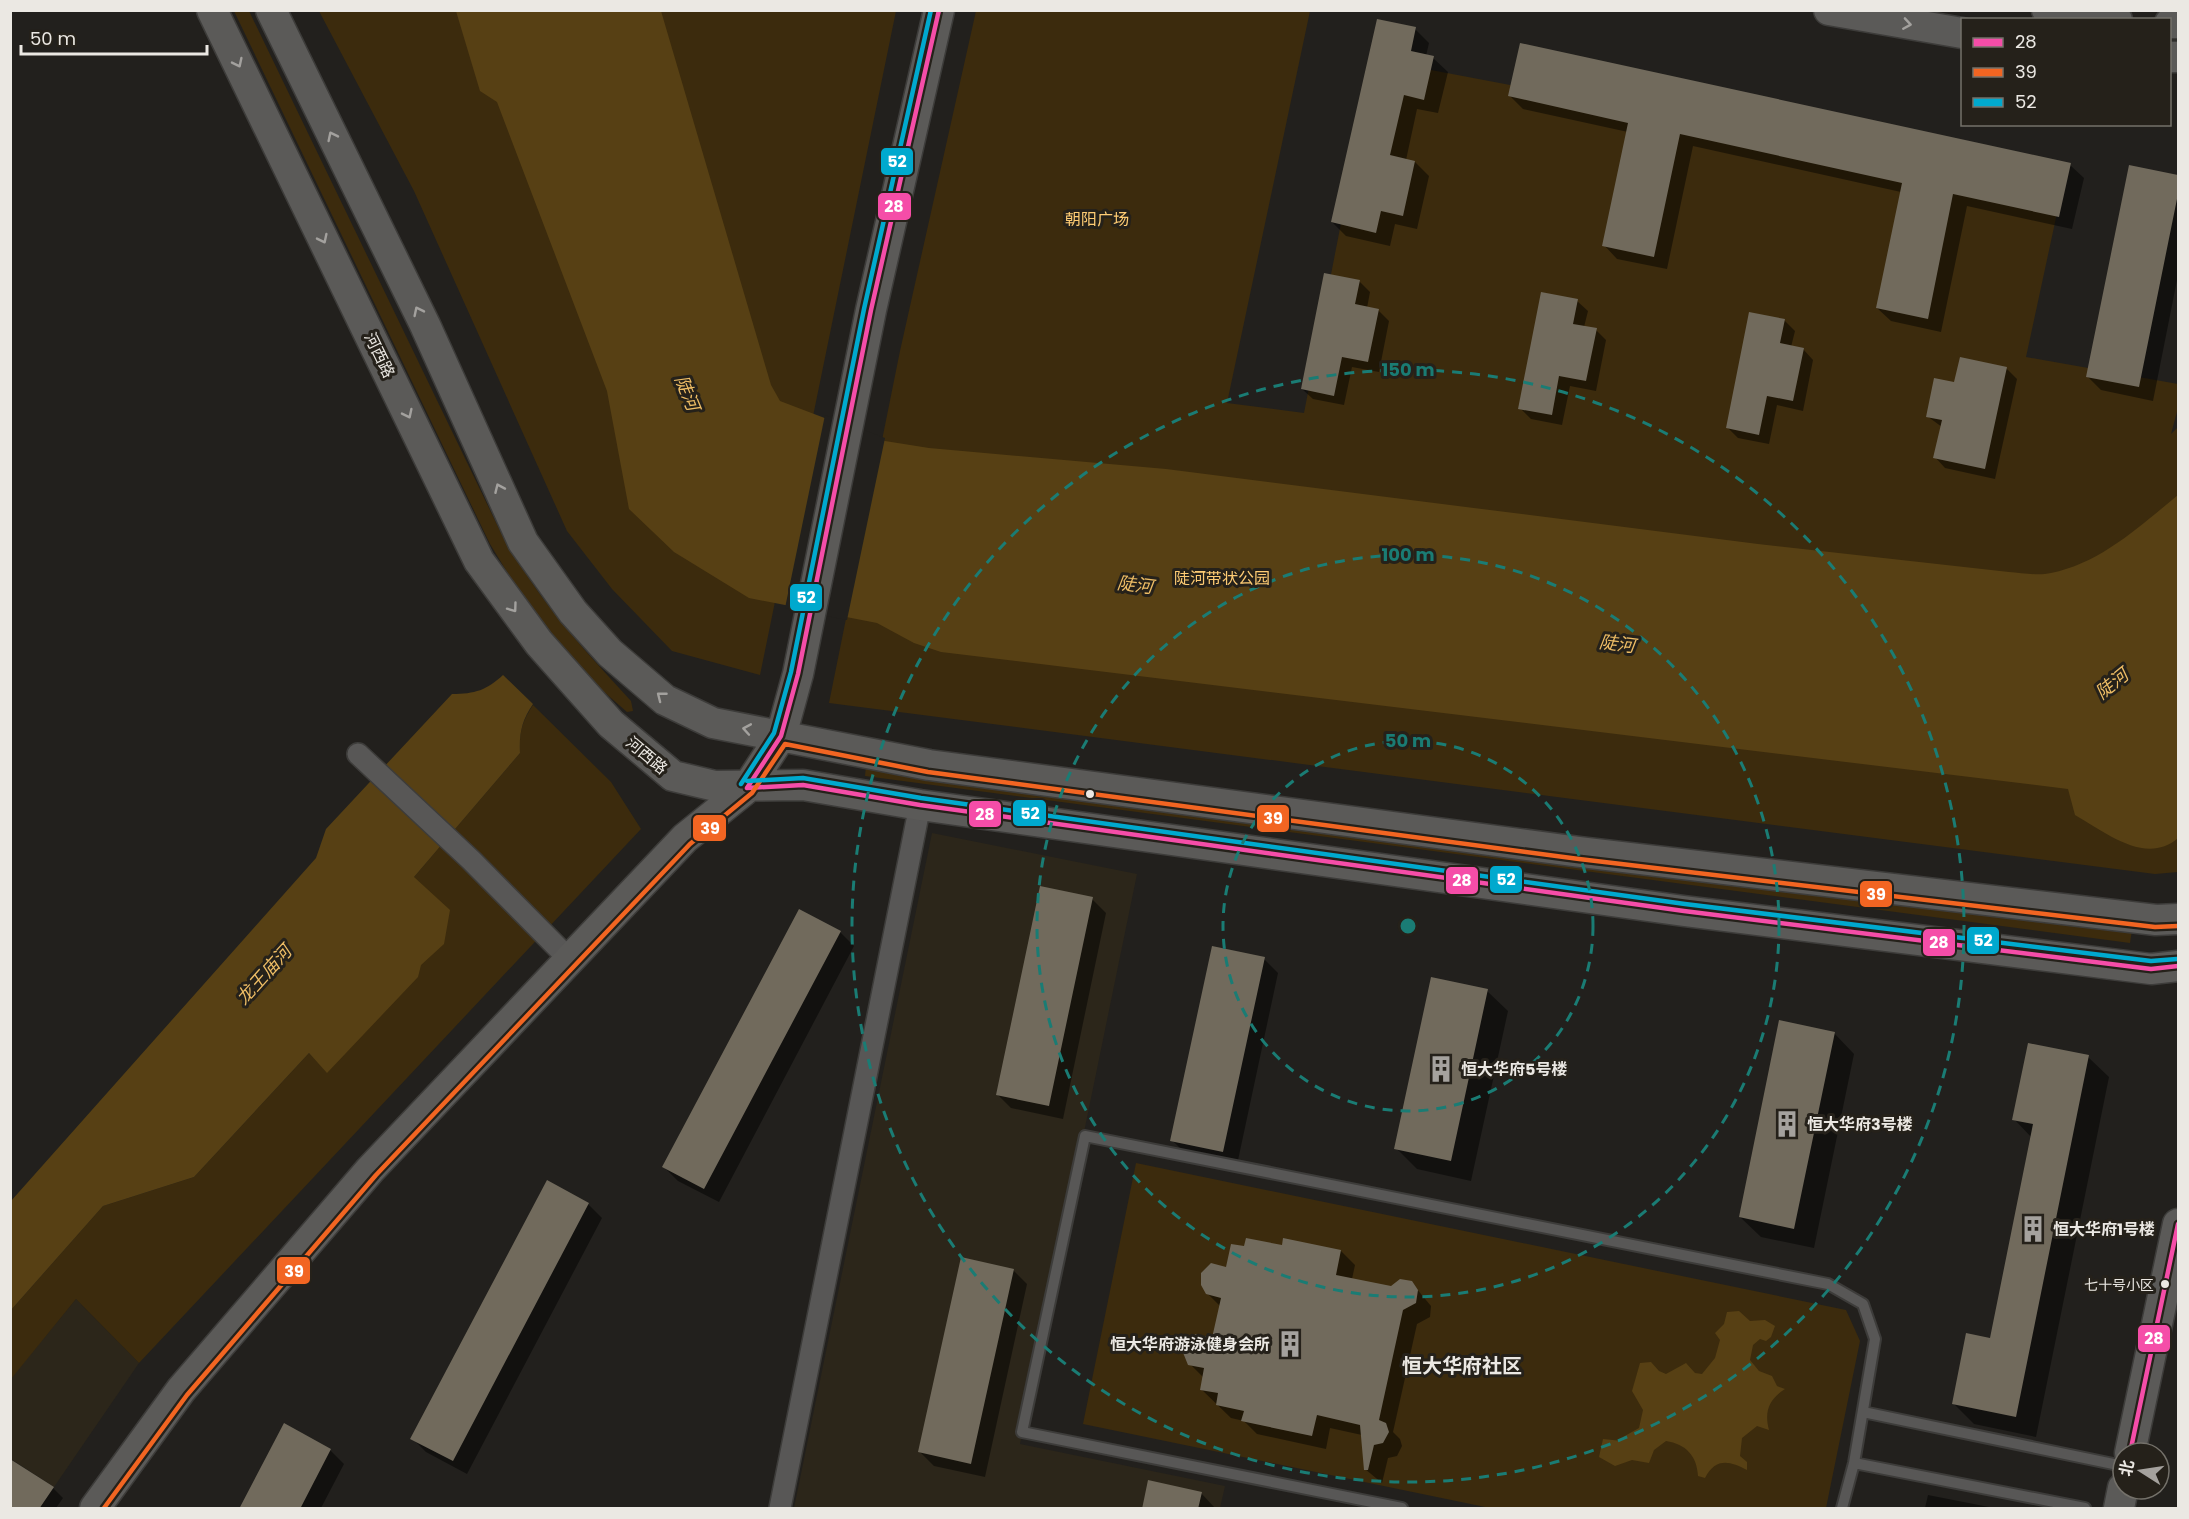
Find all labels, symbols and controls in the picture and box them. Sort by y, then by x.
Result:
scale bar [21,18,207,56]
one-way arrow [1903,18,1912,30]
legend [1961,18,2171,126]
text: 50 m [30,26,76,51]
text: 28 [2015,29,2037,54]
one-way arrow [231,57,242,68]
text: 39 [2015,59,2037,84]
text: 52 [2015,89,2037,114]
one-way arrow [328,131,340,142]
line badge: 52 [880,147,914,176]
text: 52 [887,150,907,173]
line badge: 28 [877,192,912,221]
text: 28 [884,195,904,218]
park label: 朝阳广场 [1065,208,1129,231]
one-way arrow [316,232,327,243]
one-way arrow [414,306,426,317]
street label: 河西路 [359,329,400,382]
text: 150 m [1381,357,1435,382]
water label: 陡河 [669,371,707,417]
one-way arrow [401,408,412,419]
one-way arrow [494,484,506,495]
text: 100 m [1381,542,1435,567]
park label: 陡河带状公园 [1174,567,1270,590]
water label: 陡河 [1116,570,1157,599]
line badge: 52 [789,583,823,612]
text: 52 [796,586,816,609]
one-way arrow [506,602,517,613]
water label: 陡河 [1598,629,1639,658]
water label: 陡河 [2090,661,2136,705]
one-way arrow [657,692,668,703]
one-way arrow [742,724,752,736]
text: 50 m [1385,728,1431,753]
street label: 河西路 [621,731,672,780]
unlabelled marker [1084,788,1096,800]
line badge: 52 [1012,799,1047,827]
line badge: 28 [968,800,1002,828]
text: 52 [1020,802,1040,825]
text: 28 [975,803,995,826]
line badge: 39 [1256,804,1290,833]
text: 39 [1263,807,1283,830]
line badge: 39 [692,814,727,842]
text: 39 [700,817,720,840]
line badge: 52 [1489,865,1523,894]
line badge: 28 [1445,866,1479,895]
text: 52 [1496,868,1516,891]
text: 28 [1452,869,1472,892]
line badge: 39 [1859,880,1893,908]
text: 39 [1866,883,1886,906]
centre of rings [1398,916,1418,936]
line badge: 52 [1966,926,2000,955]
line badge: 28 [1922,928,1956,957]
text: 52 [1973,929,1993,952]
text: 28 [1929,931,1949,954]
water label: 龙王庙河 [230,937,299,1010]
building icon: 恒大华府5号楼 [1426,1054,1456,1084]
place label: 恒大华府5号楼 [1461,1058,1567,1081]
building icon: 恒大华府3号楼 [1772,1109,1802,1139]
place label: 恒大华府3号楼 [1807,1113,1913,1136]
building icon: 恒大华府1号楼 [2018,1214,2048,1244]
place label: 恒大华府1号楼 [2053,1218,2155,1241]
line badge: 39 [276,1256,311,1285]
text: 39 [284,1260,304,1283]
place label: 七十号小区 [2084,1275,2154,1295]
marker: 七十号小区 [2159,1278,2171,1290]
line badge: 28 [2137,1324,2171,1353]
text: 28 [2144,1327,2164,1350]
building icon: 恒大华府游泳健身会所 [1275,1329,1305,1359]
place label: 恒大华府游泳健身会所 [1110,1333,1270,1356]
district label: 恒大华府社区 [1402,1352,1522,1380]
north arrow [2111,1441,2171,1501]
text: 北 [2114,1458,2140,1478]

